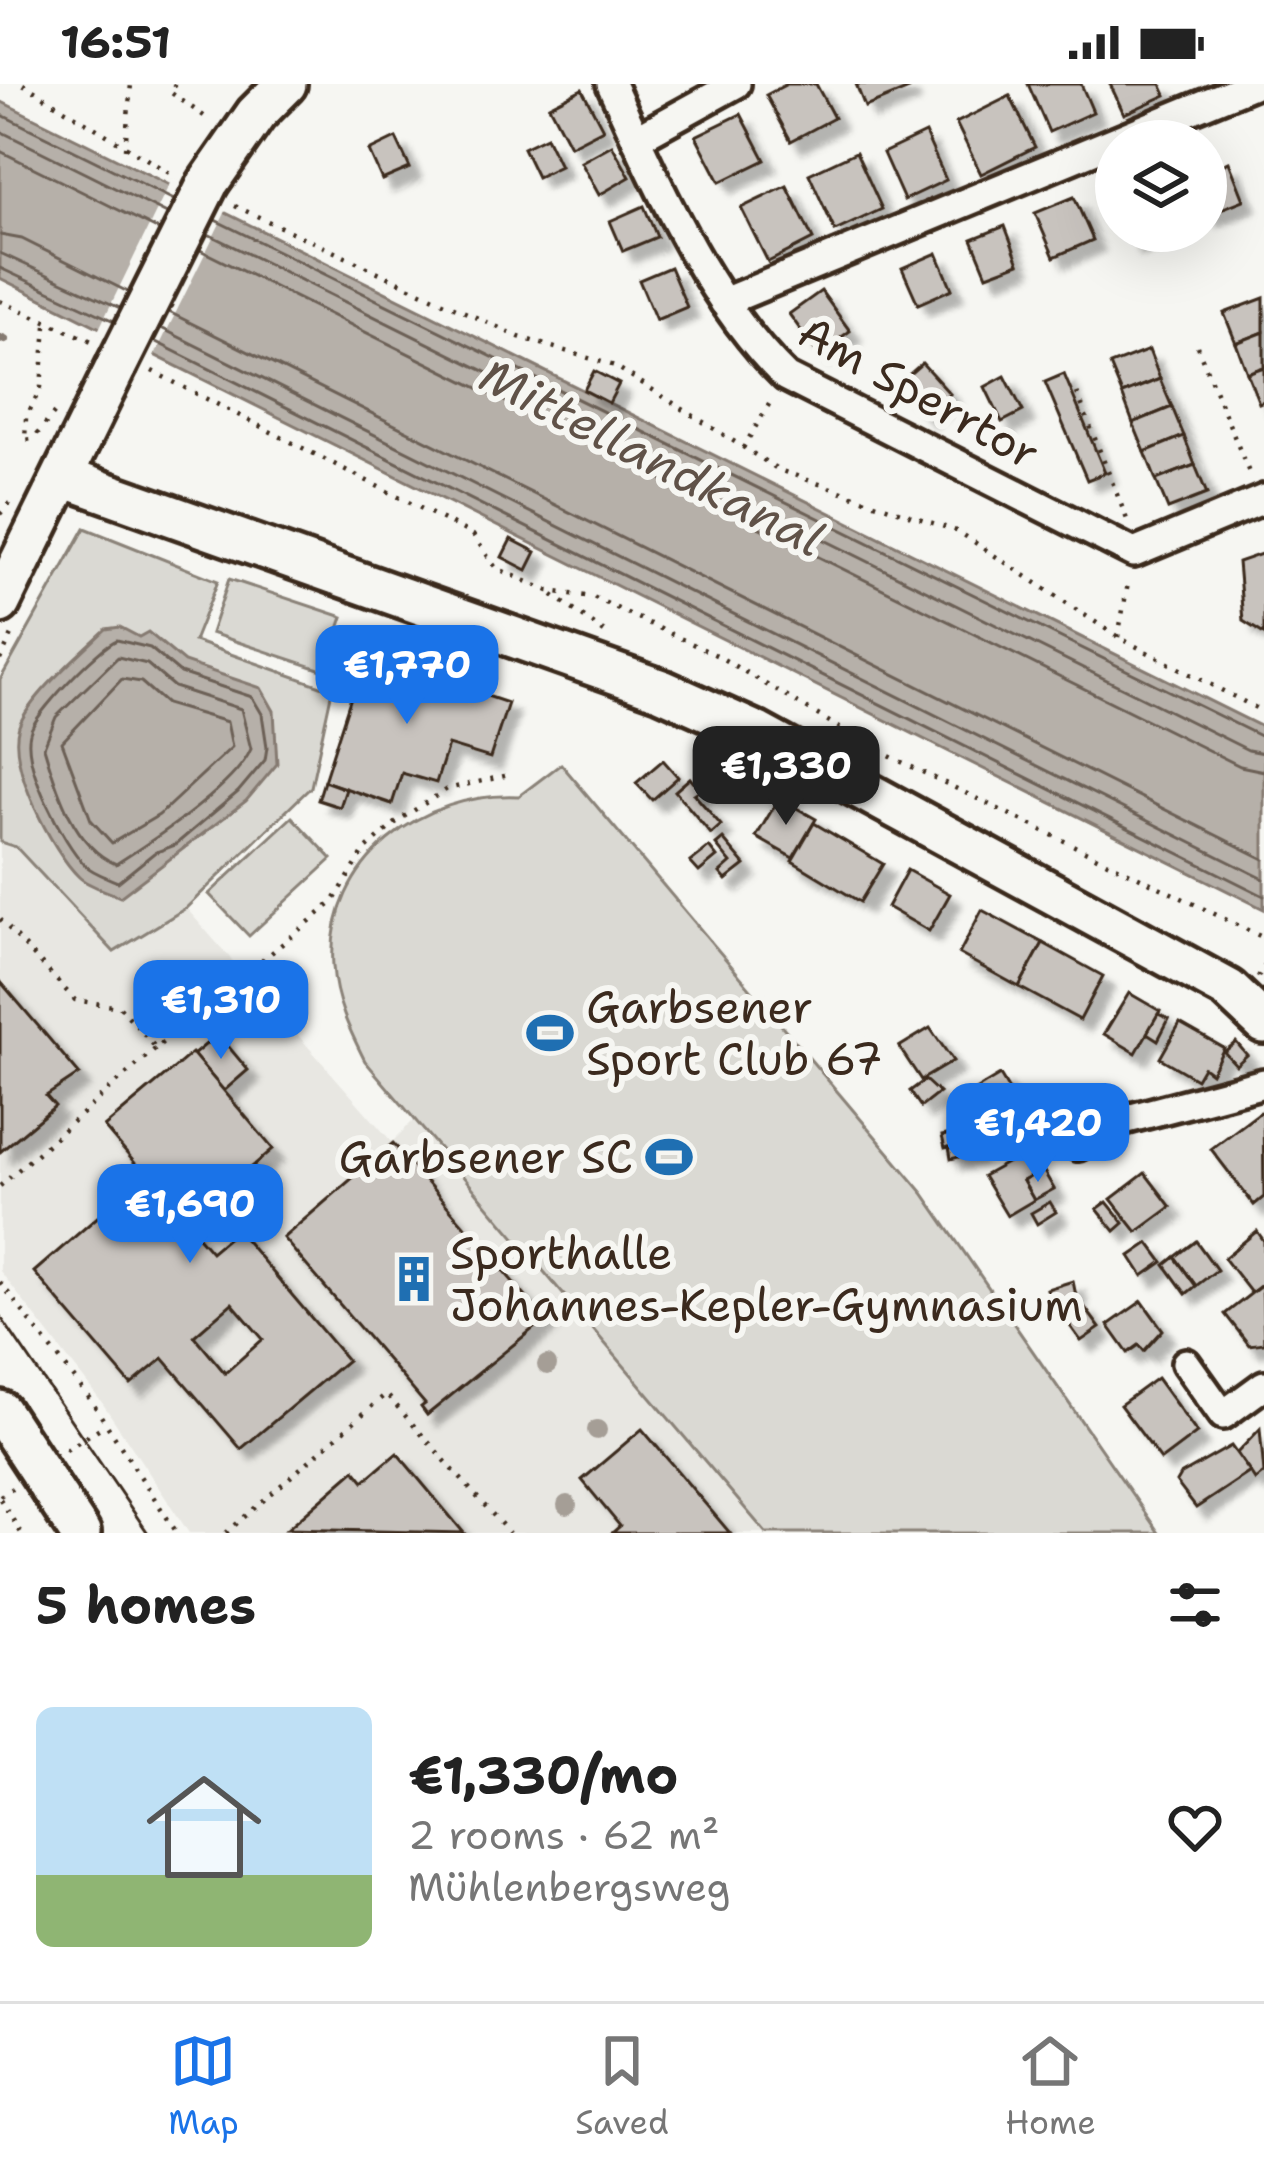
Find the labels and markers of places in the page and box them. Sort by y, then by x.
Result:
pin: €1,770 [309,625,505,727]
pin: €1,330 [688,726,884,828]
pin: €1,310 [123,960,319,1062]
place label: Garbsener Sport Club 67 [586,977,883,1089]
sports icon: Garbsener Sport Club 67 [525,1008,575,1058]
pin: €1,420 [940,1083,1136,1185]
place label: Garbsener SC [339,1127,633,1187]
sports icon: Garbsener SC [644,1132,694,1182]
pin: €1,690 [92,1164,288,1266]
place label: Sporthalle Johannes-Kepler-Gymnasium [450,1223,1083,1335]
building icon: Sporthalle Johannes-Kepler-Gymnasium [389,1254,439,1304]

